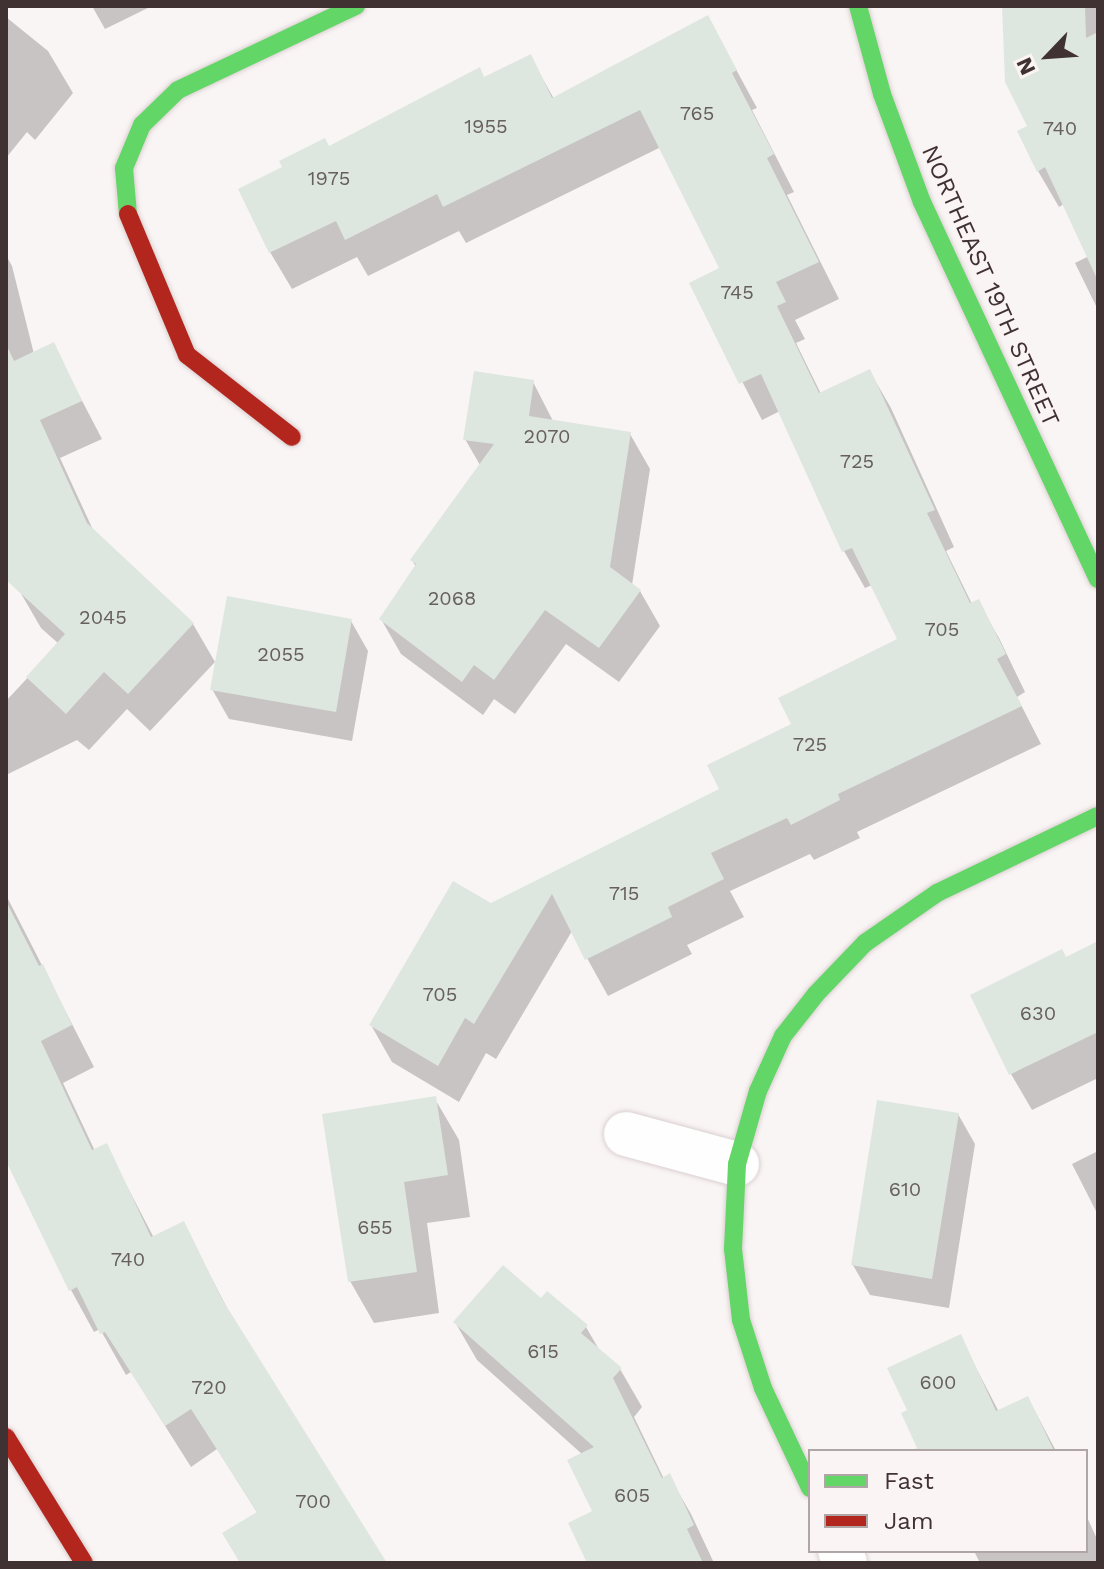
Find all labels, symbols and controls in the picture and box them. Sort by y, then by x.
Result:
north arrow [1008,16,1088,96]
text: N [1011,54,1041,79]
house number: 765 [680,101,714,125]
house number: 1955 [464,114,508,138]
house number: 740 [1043,116,1077,140]
street label: NORTHEAST 19TH STREET [915,140,1065,432]
house number: 1975 [308,166,350,190]
house number: 745 [720,280,754,304]
house number: 2070 [524,424,570,448]
house number: 725 [840,449,874,473]
house number: 2068 [428,586,476,610]
house number: 2045 [79,605,127,629]
house number: 705 [925,617,959,641]
house number: 2055 [257,642,305,666]
house number: 725 [793,732,827,756]
house number: 715 [609,881,639,905]
house number: 705 [423,982,457,1006]
house number: 630 [1020,1001,1056,1025]
house number: 610 [889,1177,921,1201]
house number: 655 [357,1215,393,1239]
house number: 740 [111,1247,145,1271]
house number: 615 [527,1339,559,1363]
house number: 600 [919,1370,957,1394]
house number: 720 [191,1375,227,1399]
legend [808,1449,1088,1553]
text: Fast [884,1467,934,1495]
house number: 605 [614,1483,650,1507]
house number: 700 [295,1489,331,1513]
text: Jam [884,1507,934,1535]

